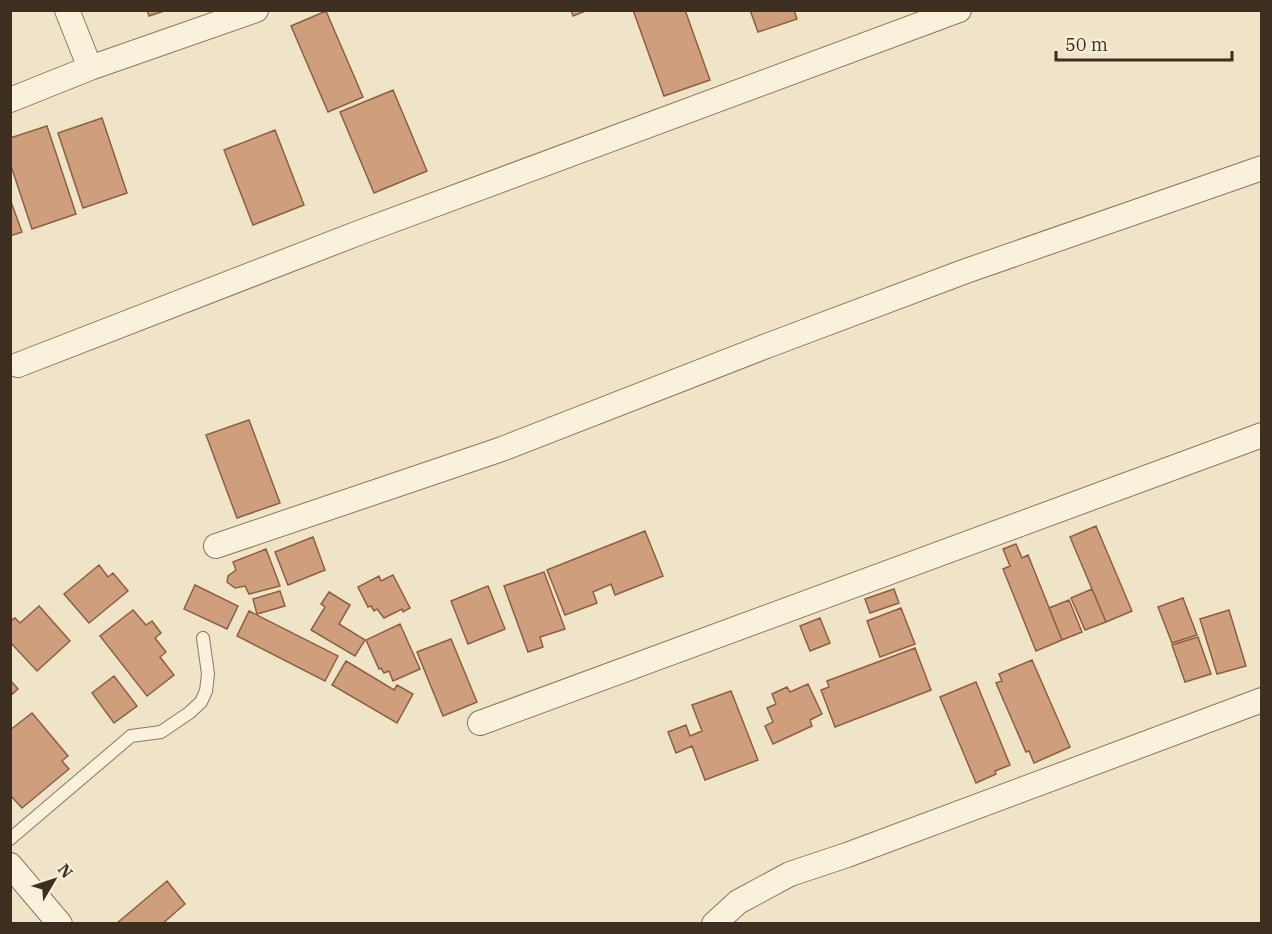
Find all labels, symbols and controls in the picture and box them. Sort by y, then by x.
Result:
scale bar [1056,24,1232,62]
text: 50 m [1065,33,1108,56]
north arrow [24,850,84,910]
text: N [54,859,77,882]

